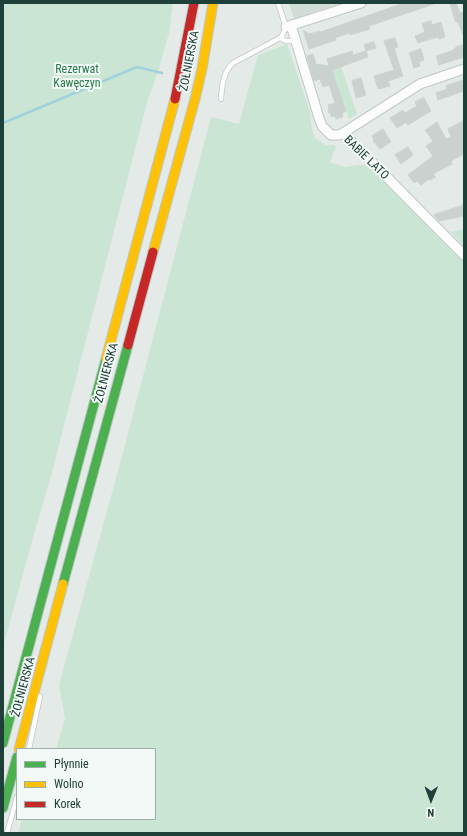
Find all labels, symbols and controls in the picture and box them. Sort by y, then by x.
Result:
street label: ŻOŁNIERSKA [177,29,203,93]
park label: Rezerwat Kawęczyn [53,63,101,91]
street label: BABIE LATO [340,133,392,183]
street label: ŻOŁNIERSKA [92,341,122,405]
street label: ŻOŁNIERSKA [9,655,39,719]
legend [16,748,156,820]
text: Płynnie [54,757,89,771]
text: Wolno [54,777,84,791]
north arrow [411,780,451,820]
text: Korek [54,797,81,811]
text: N [427,806,434,819]

